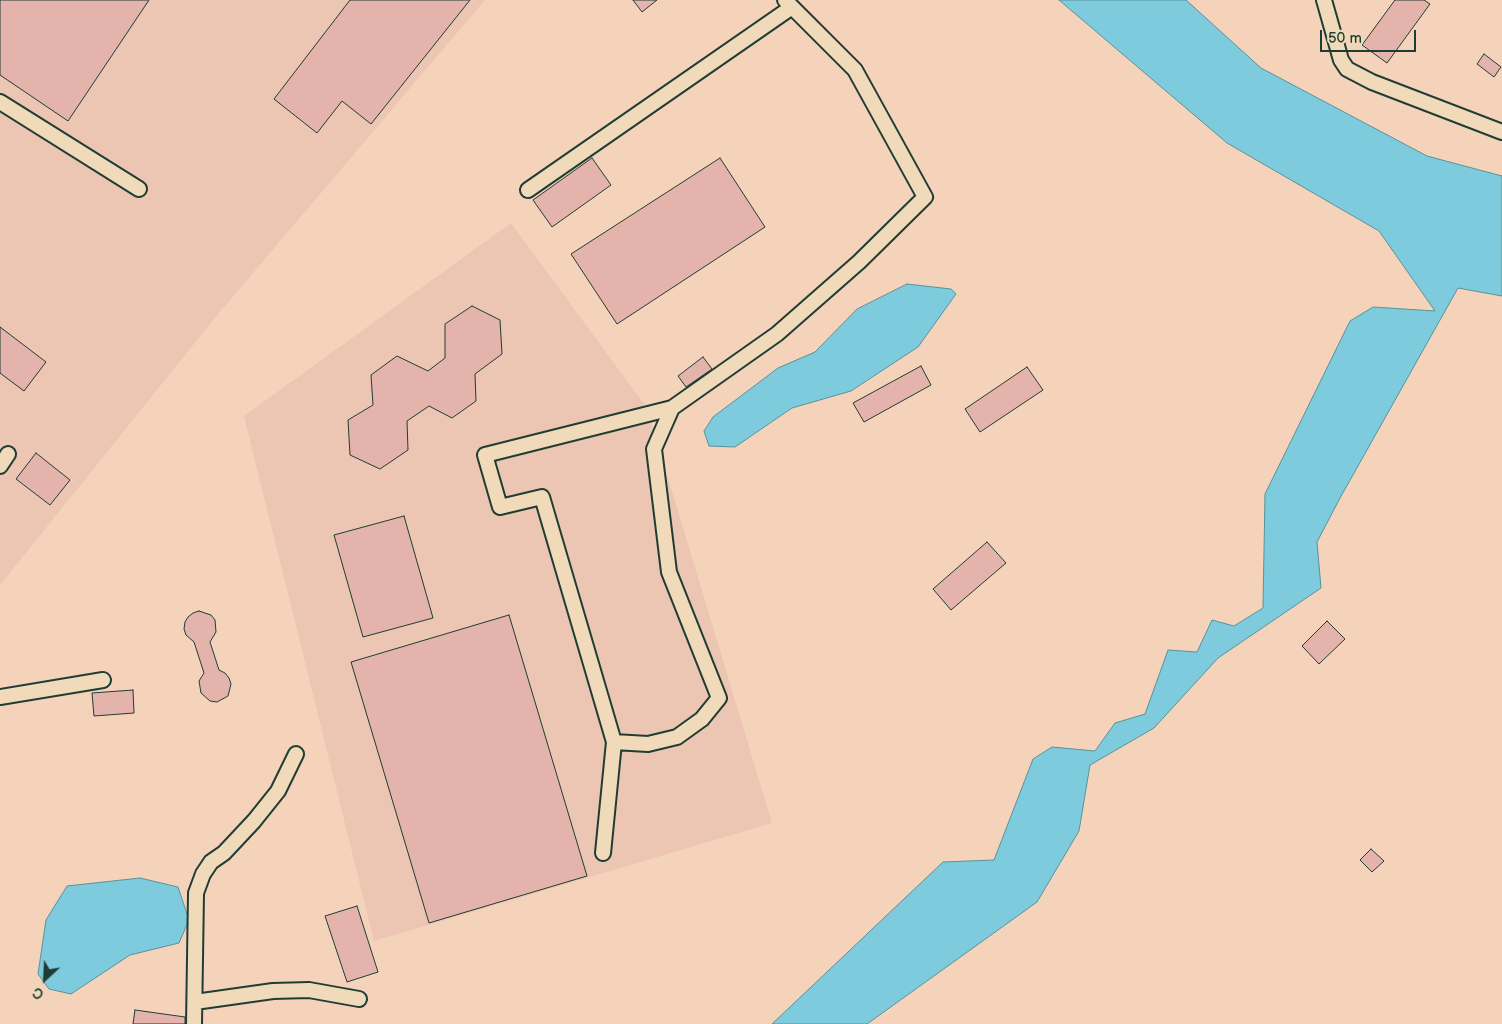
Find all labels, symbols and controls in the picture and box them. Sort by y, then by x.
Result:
scale bar [1322,20,1418,52]
text: 50 m [1328,29,1362,48]
north arrow [20,954,70,1004]
text: С [30,983,46,1003]

